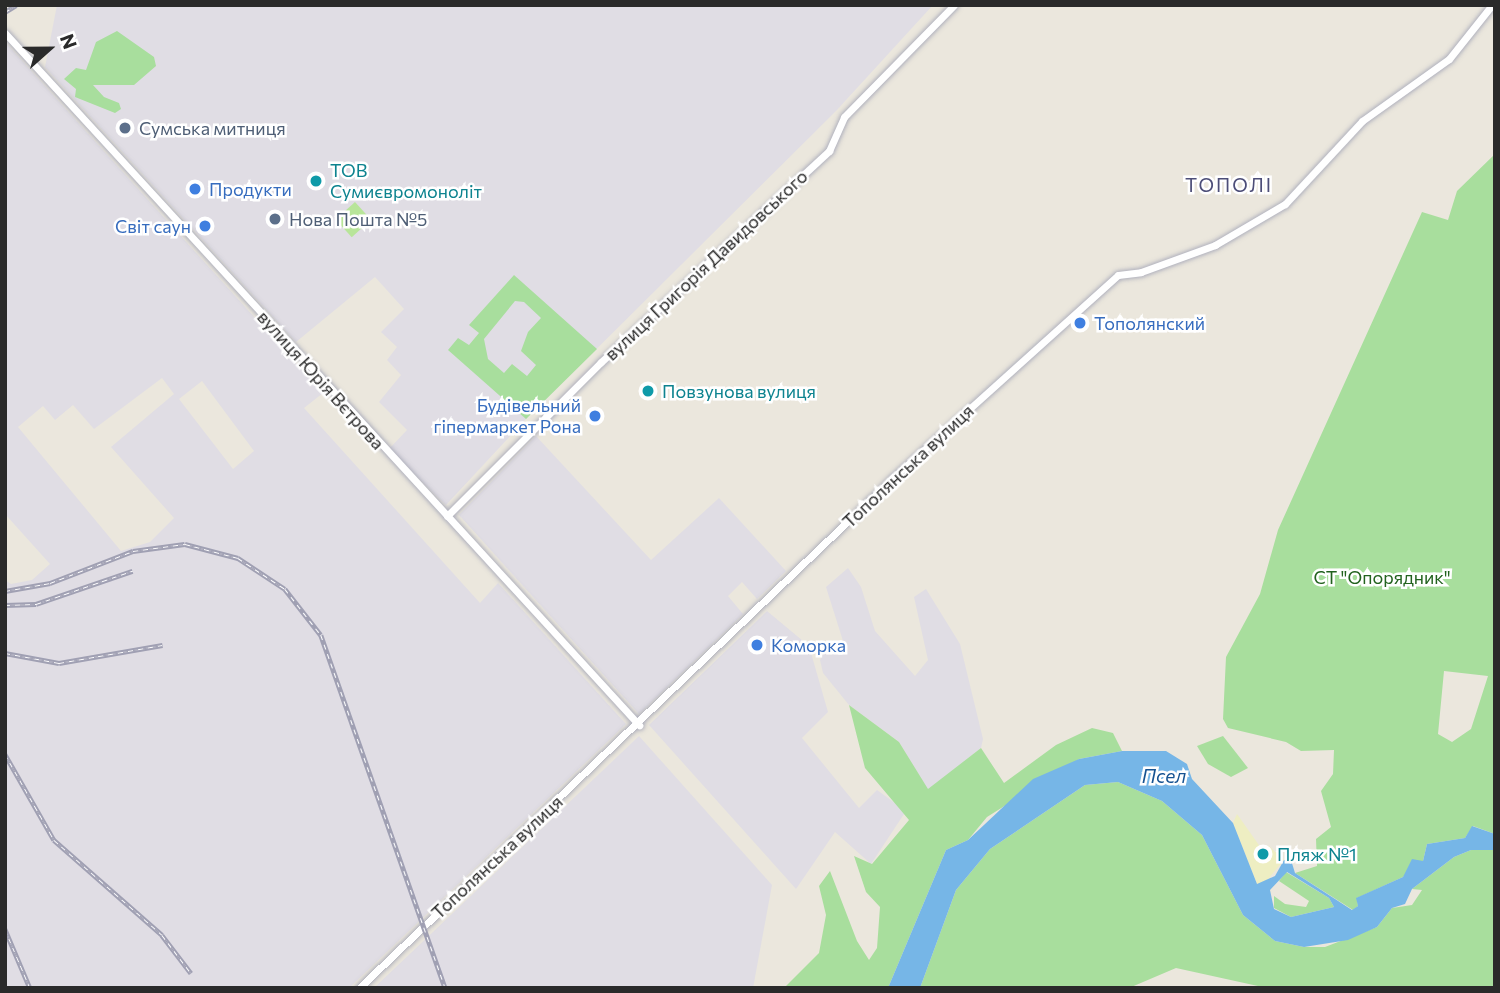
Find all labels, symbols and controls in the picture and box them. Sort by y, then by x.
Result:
north arrow [14,14,84,84]
text: N [56,31,82,52]
place label: Сумська митниця [139,117,286,139]
marker: Сумська митниця [117,120,133,136]
place label: ТОВ Сумиєвромоноліт [330,160,482,202]
street label: вулиця Григорія Давидовського [600,165,812,365]
marker: ТОВ Сумиєвромоноліт [308,173,324,189]
district label: ТОПОЛІ [1186,174,1272,196]
place label: Продукти [209,178,292,200]
marker: Продукти [187,181,203,197]
place label: Нова Пошта №5 [289,208,427,230]
marker: Нова Пошта №5 [267,211,283,227]
place label: Світ саун [115,215,191,237]
marker: Світ саун [197,218,213,234]
street label: вулиця Юрія Вєтрова [253,306,389,454]
place label: Тополянский [1094,312,1205,334]
marker: Тополянский [1072,315,1088,331]
place label: Повзунова вулиця [662,380,816,402]
marker: Повзунова вулиця [640,383,656,399]
place label: Будівельний гіпермаркет Рона [434,395,581,438]
street label: Тополянська вулиця [838,400,978,532]
marker: Будівельний гіпермаркет Рона [587,408,603,424]
park label: СТ "Опорядник" [1313,566,1451,588]
place label: Коморка [771,634,846,656]
marker: Коморка [749,637,765,653]
water label: Псел [1142,765,1186,787]
street label: Тополянська вулиця [427,791,567,923]
place label: Пляж №1 [1277,843,1357,865]
marker: Пляж №1 [1255,846,1271,862]

